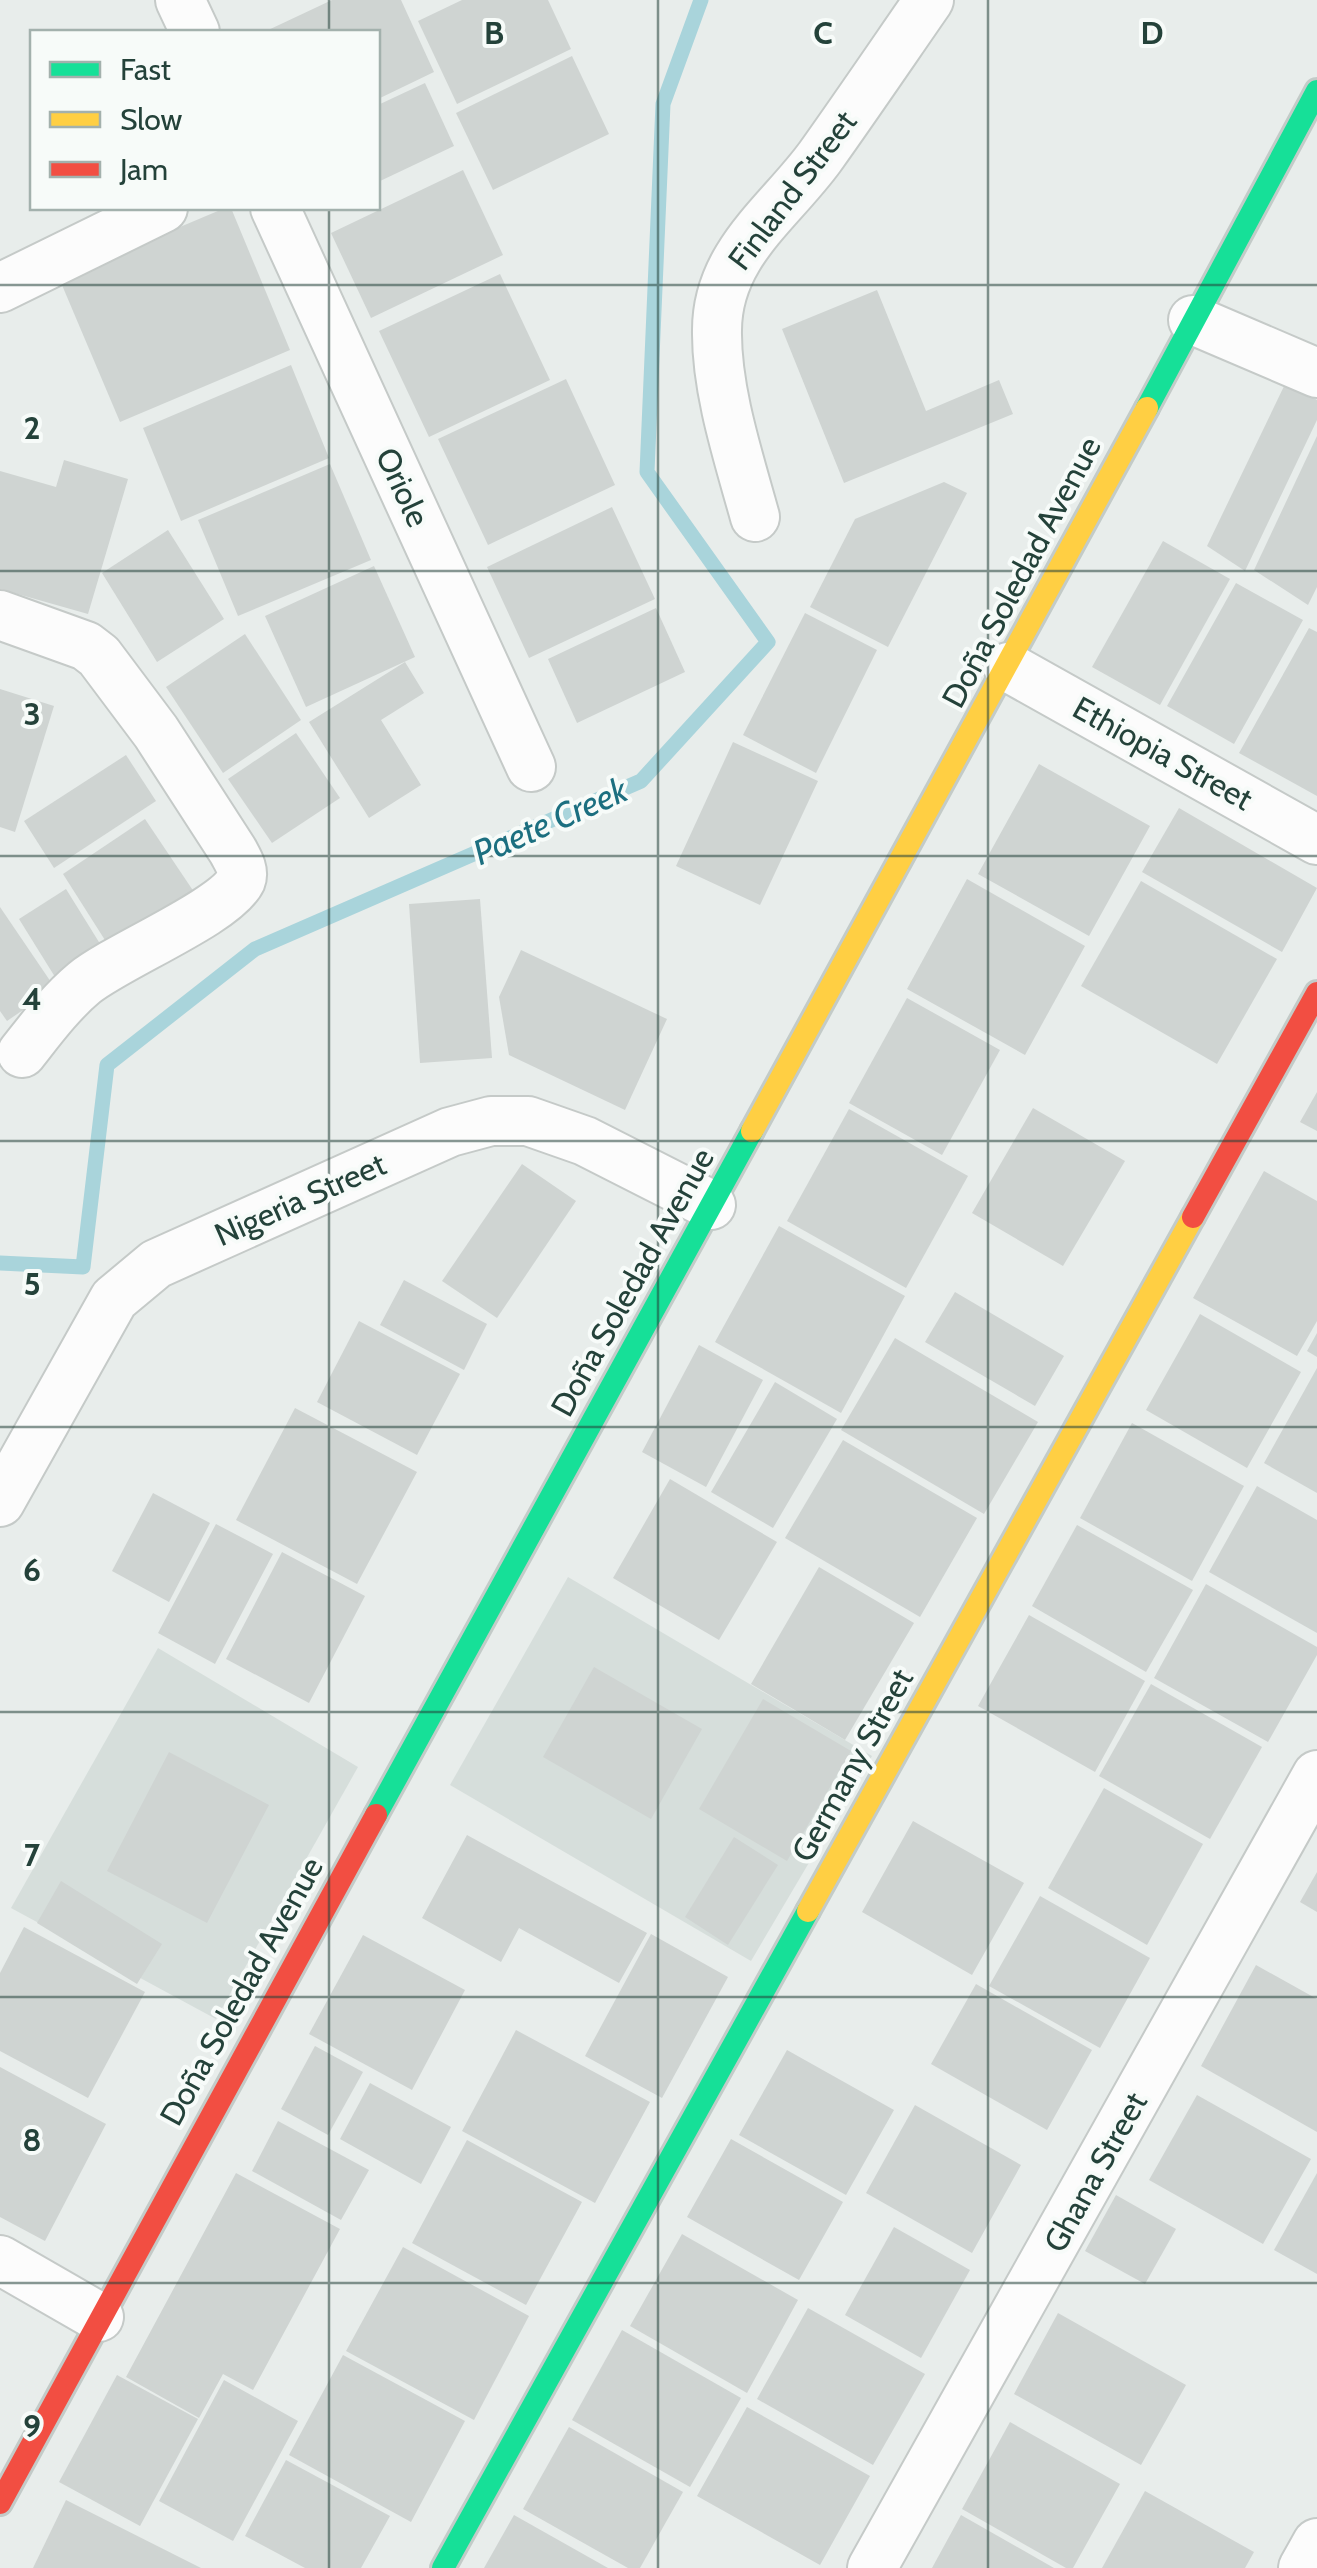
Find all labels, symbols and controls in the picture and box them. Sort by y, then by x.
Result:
text: B [484,13,504,52]
text: C [813,13,833,52]
text: D [1140,13,1164,52]
legend [30,30,380,210]
text: Fast [120,51,171,88]
text: Slow [120,101,183,138]
street label: Finland Street [719,103,865,277]
text: Jam [119,151,168,188]
text: 2 [24,408,40,447]
street label: Doña Soledad Avenue [933,430,1109,714]
street label: Oriole [368,441,438,533]
street label: Ethiopia Street [1066,688,1260,818]
text: 3 [23,694,41,733]
water label: Paete Creek [466,768,635,874]
text: 4 [22,979,42,1018]
street label: Doña Soledad Avenue [542,1141,722,1423]
street label: Nigeria Street [208,1144,392,1254]
text: 5 [23,1264,41,1303]
text: 6 [23,1550,41,1589]
street label: Germany Street [783,1662,921,1868]
text: 7 [24,1835,41,1874]
street label: Doña Soledad Avenue [151,1850,331,2132]
street label: Ghana Street [1035,2085,1155,2259]
text: 8 [22,2120,42,2159]
text: 9 [23,2406,41,2445]

